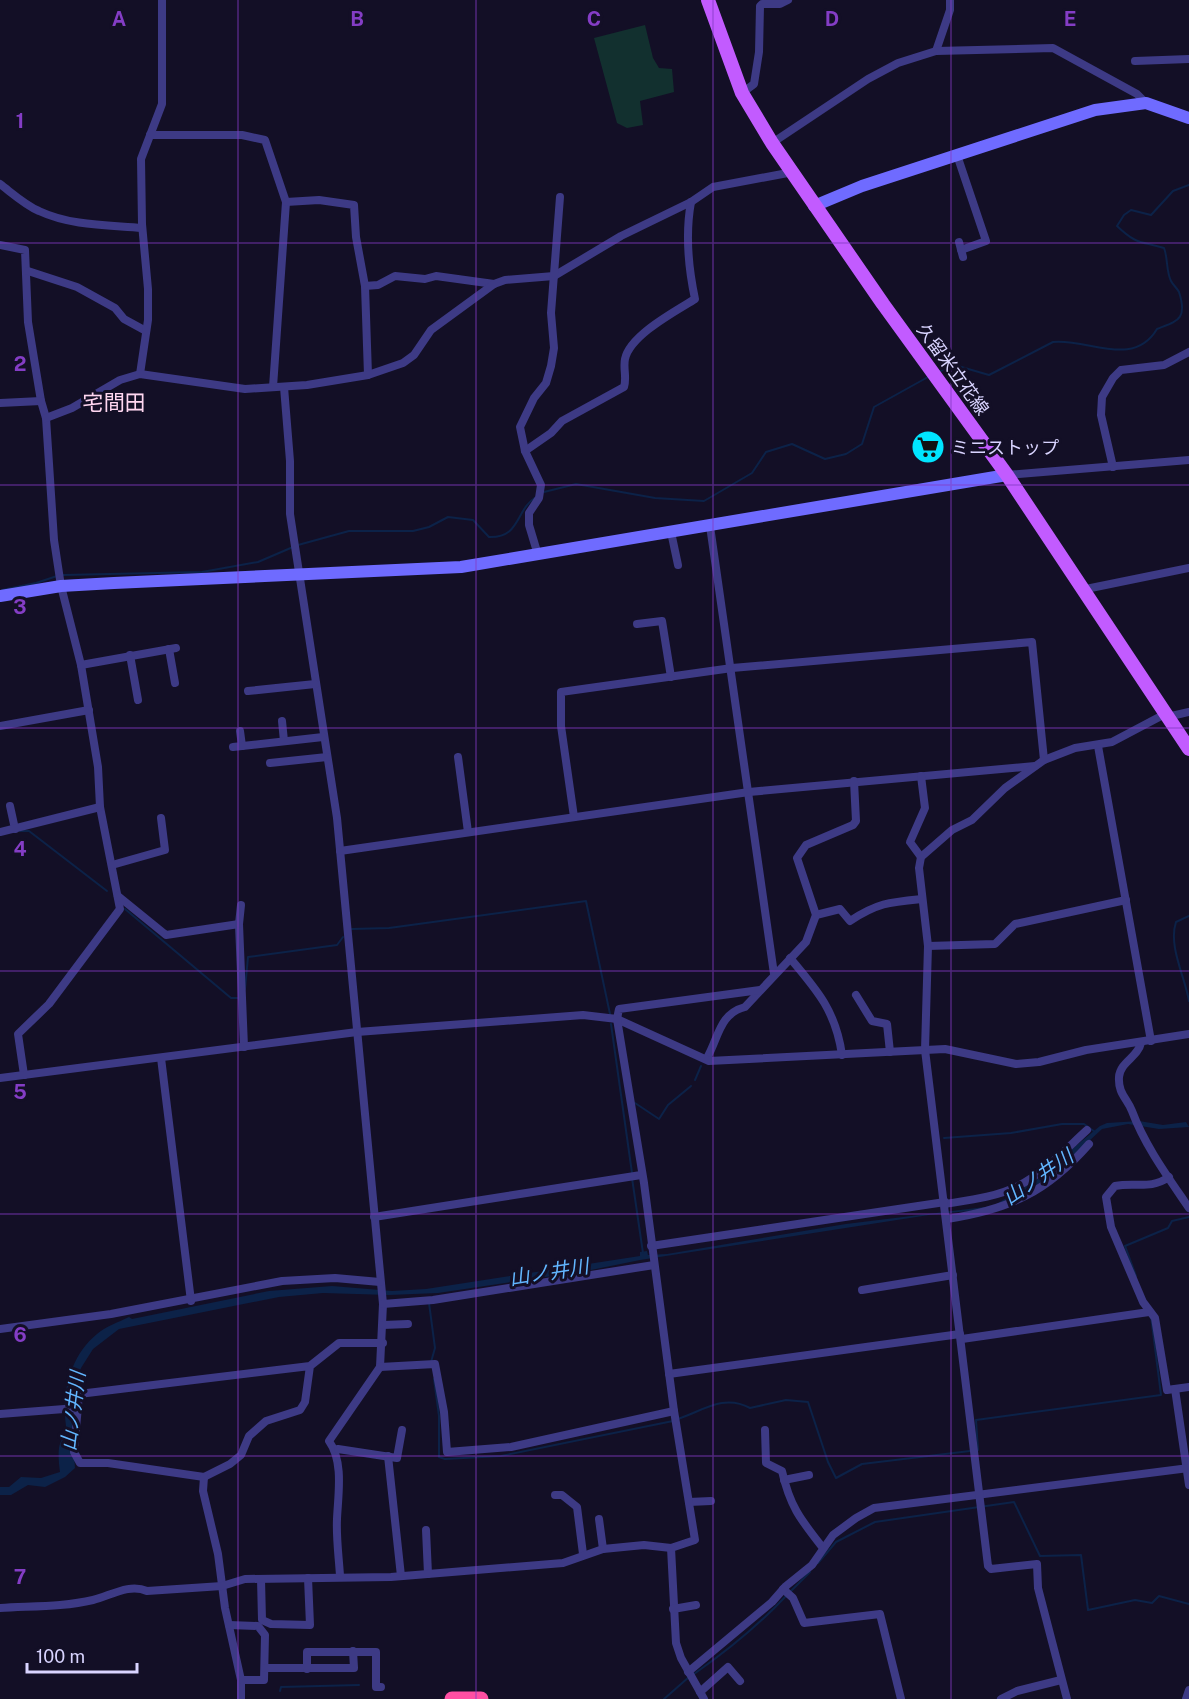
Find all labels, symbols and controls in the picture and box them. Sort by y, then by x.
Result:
text: A [112,7,126,31]
text: B [350,7,364,31]
text: C [587,7,601,31]
text: D [825,7,839,31]
text: E [1064,7,1076,31]
text: 1 [16,109,24,133]
street label: 久留米立花線 [913,319,993,419]
text: 2 [14,352,26,376]
district label: 宅間田 [83,390,146,415]
supermarket icon: ミニストップ [910,429,946,465]
place label: ミニストップ [951,437,1059,458]
text: 3 [13,595,27,619]
text: 4 [13,837,27,861]
text: 5 [13,1080,27,1104]
water label: 山ノ井川 [998,1143,1079,1210]
water label: 山ノ井川 [508,1254,592,1290]
text: 6 [13,1323,27,1347]
water label: 山ノ井川 [56,1368,90,1452]
text: 7 [14,1565,26,1589]
scale bar [27,1636,136,1674]
text: 100 m [36,1646,85,1667]

